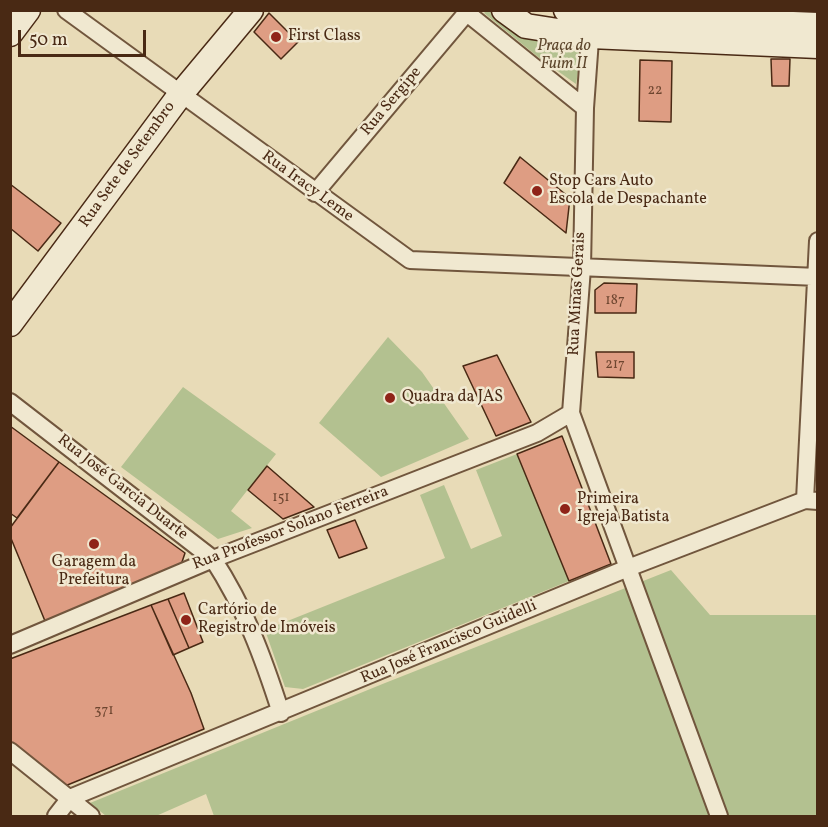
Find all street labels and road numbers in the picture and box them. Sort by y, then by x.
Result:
street label: Rua Sergipe [358,64,426,140]
street label: Rua Sete de Setembro [76,98,180,232]
street label: Rua Iracy Leme [257,147,357,227]
street label: Rua Minas Gerais [565,232,591,356]
street label: Rua José Garcia Duarte [53,431,191,545]
street label: Rua Professor Solano Ferreira [190,483,392,575]
street label: Rua José Francisco Guidelli [358,597,540,689]

